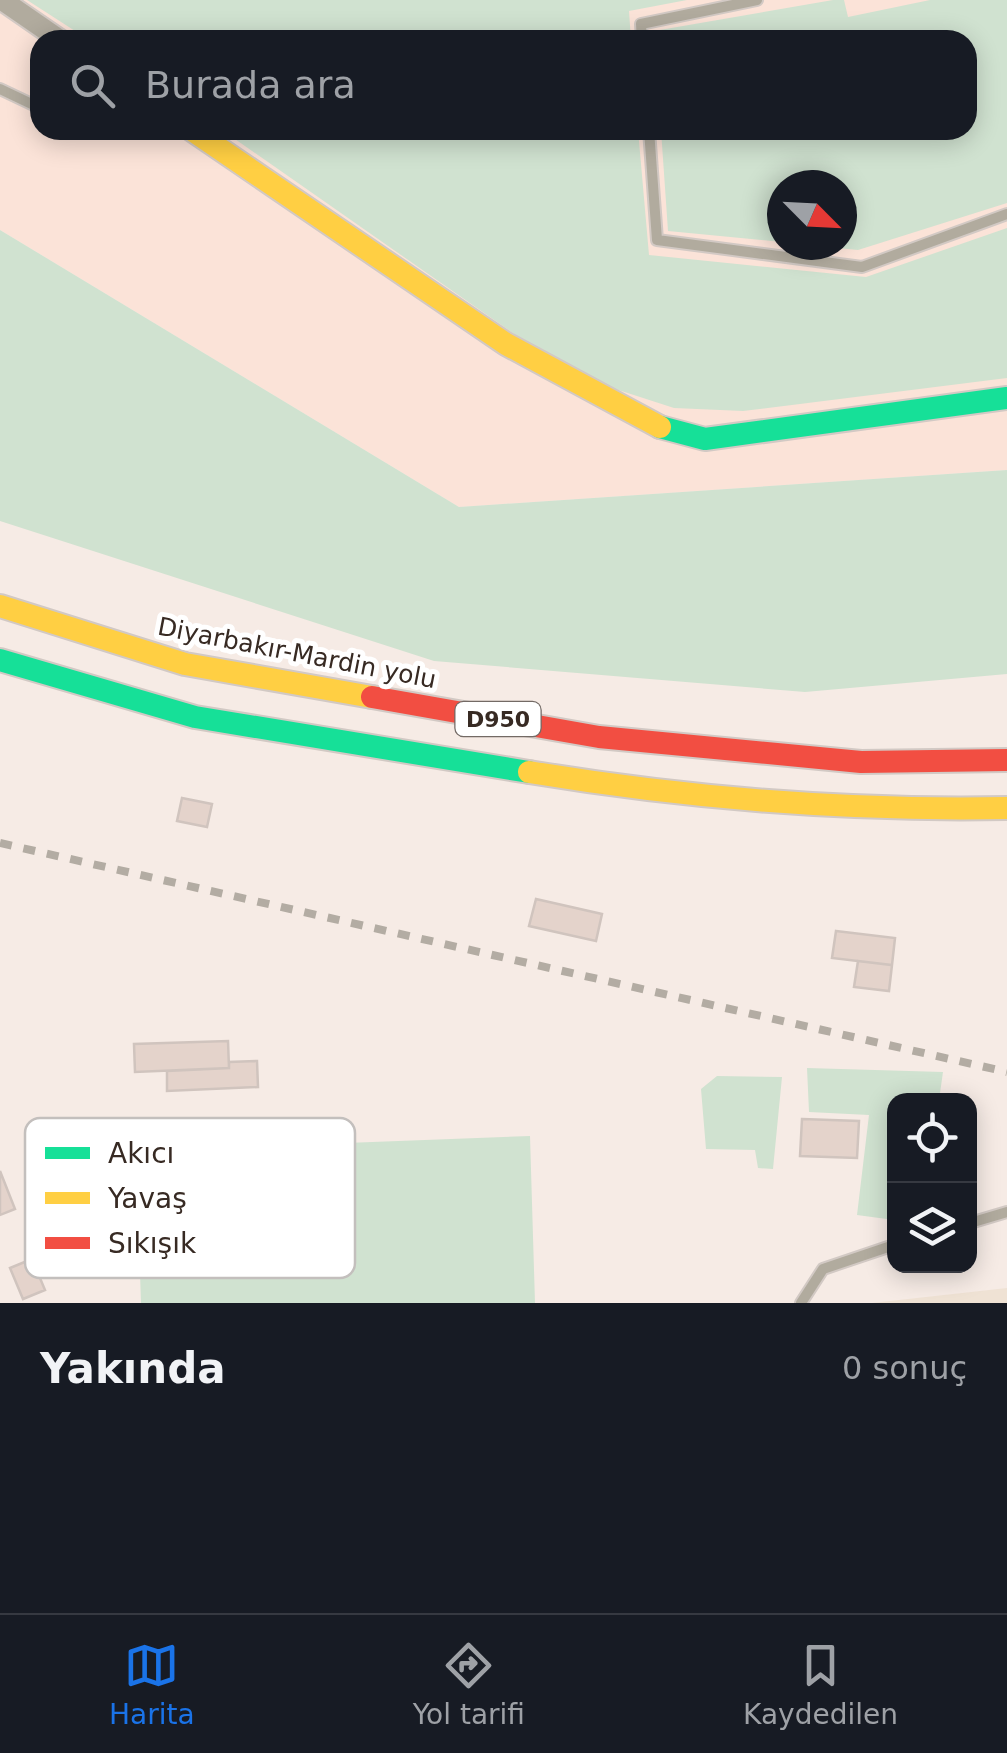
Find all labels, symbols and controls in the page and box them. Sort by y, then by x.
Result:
search box [30,30,977,140]
icon: search [65,58,120,113]
text: Burada ara [145,63,356,107]
north arrow [767,170,857,260]
street label: Diyarbakır-Mardin yolu [155,612,439,694]
road number: D950 [456,702,540,736]
map controls [887,1093,977,1273]
button: locate [887,1093,977,1183]
legend [25,1118,355,1278]
text: Akıcı [108,1137,174,1170]
text: Yavaş [107,1182,187,1215]
button: layers [887,1183,977,1273]
text: Sıkışık [108,1227,197,1260]
text: Yakında [40,1344,226,1393]
text: 0 sonuç [842,1349,967,1387]
tab: Harita [109,1638,195,1731]
tab: Yol tarifi [413,1638,525,1731]
tab: Kaydedilen [743,1638,898,1731]

